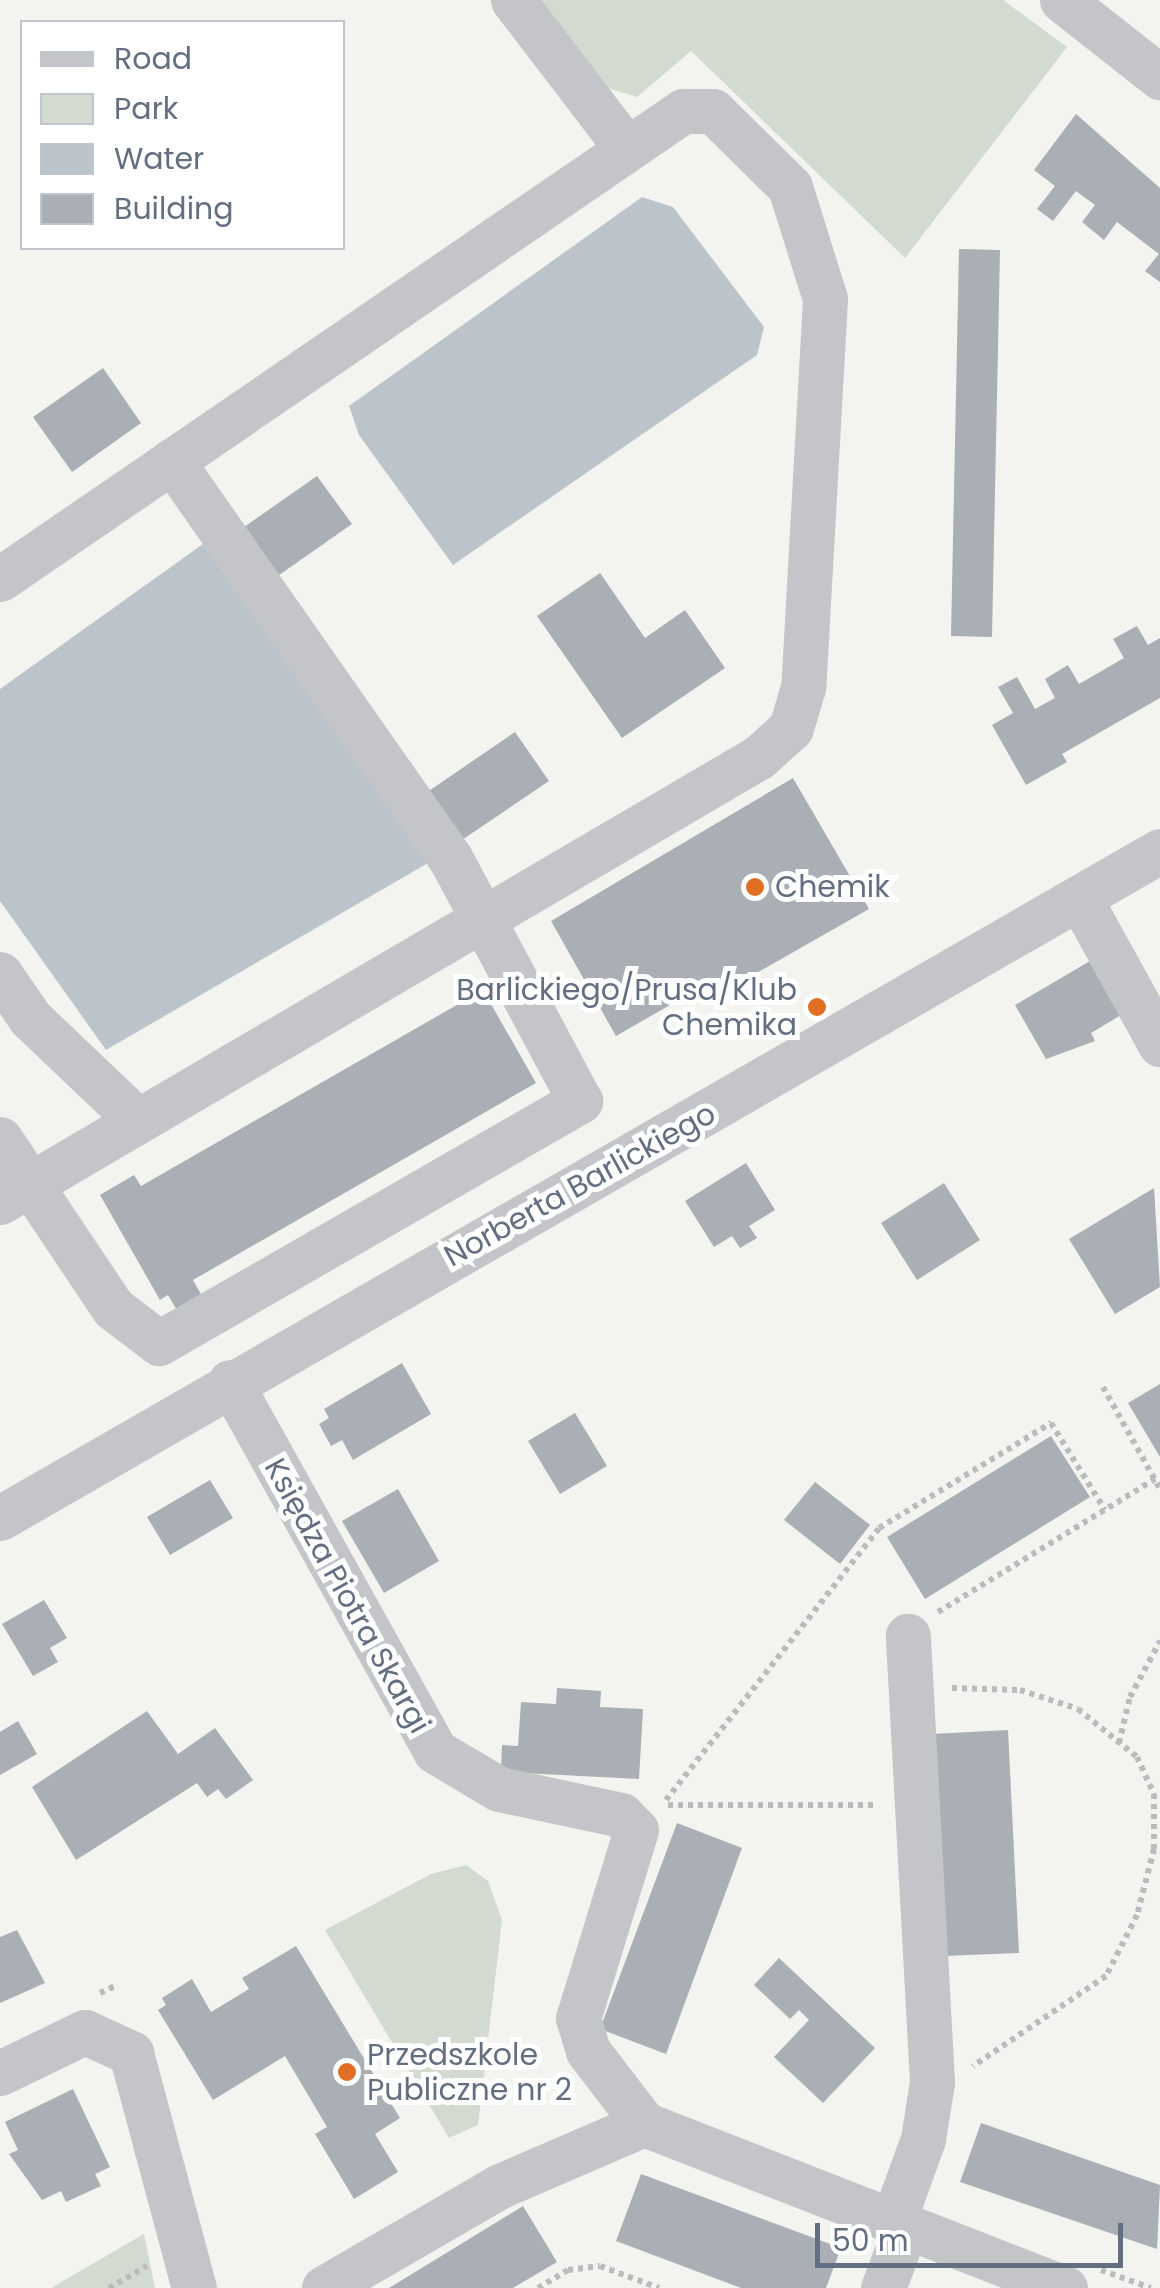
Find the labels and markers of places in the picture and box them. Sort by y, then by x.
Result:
place label: Chemik [775,869,890,905]
marker: Chemik [744,876,766,898]
place label: Barlickiego/Prusa/Klub Chemika [456,972,797,1042]
marker: Barlickiego/Prusa/Klub Chemika [806,996,828,1018]
place label: Przedszkole Publiczne nr 2 [367,2037,572,2108]
marker: Przedszkole Publiczne nr 2 [336,2061,358,2083]

